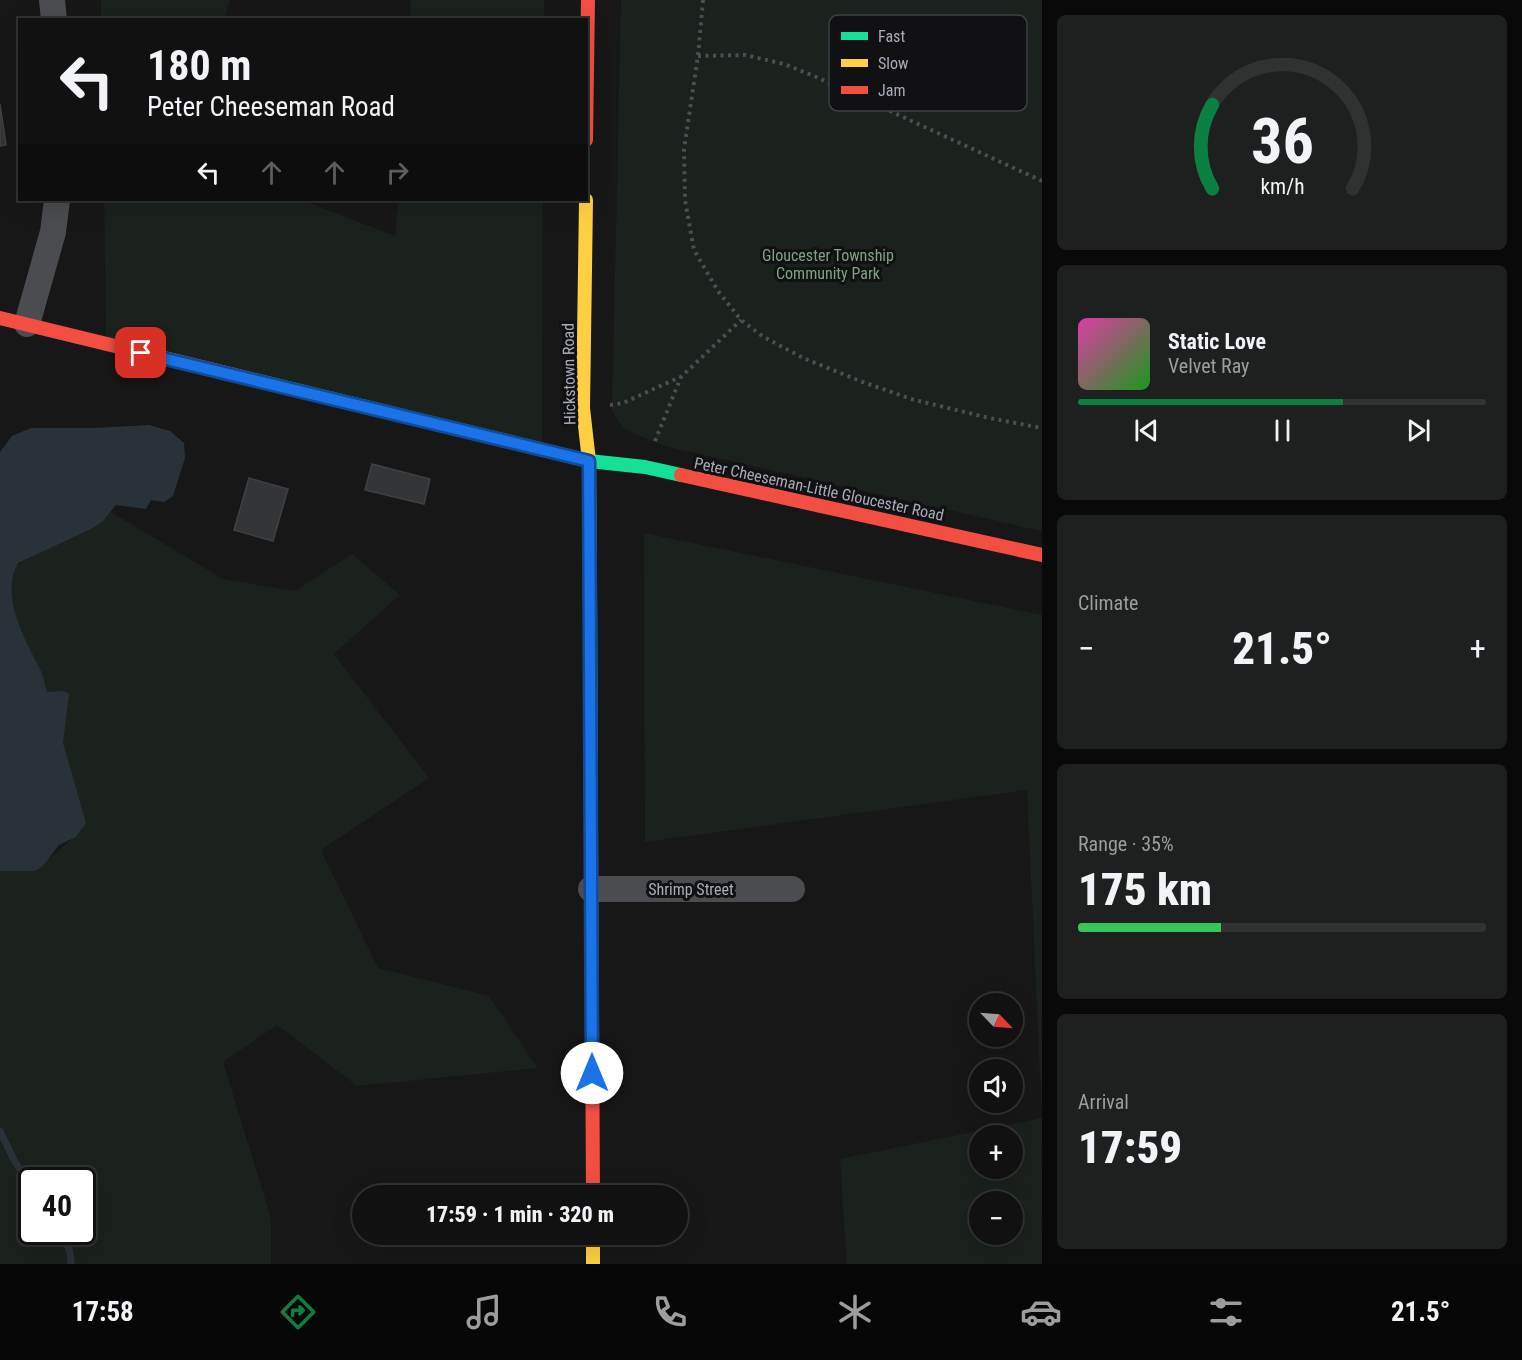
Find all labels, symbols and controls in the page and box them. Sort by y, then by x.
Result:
legend [829,15,1027,111]
text: Fast [878,27,905,46]
text: 180 m [147,41,252,90]
icon: left [48,42,126,120]
text: Slow [878,54,908,73]
text: Jam [878,81,905,100]
text: Peter Cheeseman Road [147,91,395,123]
text: 36 [1250,106,1314,179]
icon: left [192,156,225,189]
icon: ahead [255,156,288,189]
icon: ahead [318,156,351,189]
icon: right [381,156,414,189]
text: km/h [1260,175,1304,200]
park label: Gloucester Township Community Park [762,246,894,283]
street label: Hickstown Road [559,323,579,425]
pin [115,327,166,378]
text: Static Love [1168,329,1266,354]
icon: arrive [124,336,157,369]
text: Velvet Ray [1168,354,1249,378]
icon: previous [1130,414,1163,447]
icon: pause [1266,414,1299,447]
icon: next [1402,414,1435,447]
street label: Peter Cheeseman-Little Gloucester Road [692,453,946,525]
text: Climate [1078,591,1138,615]
text: 21.5° [1232,622,1332,675]
text: − [1078,629,1095,668]
text: + [1470,629,1486,668]
text: Range · 35% [1078,832,1174,856]
text: 175 km [1078,863,1212,916]
street label: Shrimp Street [648,880,734,899]
north arrow [969,993,1023,1047]
map controls [969,993,1023,1245]
position arrow [560,1041,624,1105]
button: sound [969,1059,1023,1113]
text: Arrival [1078,1090,1129,1114]
text: 17:59 [1078,1121,1182,1174]
button: + [969,1125,1023,1179]
speed limit sign: 40 [18,1167,96,1245]
button: − [969,1191,1023,1245]
text: 17:59 · 1 min · 320 m [426,1202,614,1227]
icon: directions [277,1291,319,1333]
icon: music [463,1291,505,1333]
icon: phone [649,1291,691,1333]
icon: climate [834,1291,876,1333]
icon: car [1020,1291,1062,1333]
icon: filters [1205,1291,1247,1333]
text: 17:58 [72,1296,134,1328]
text: 21.5° [1391,1296,1450,1328]

